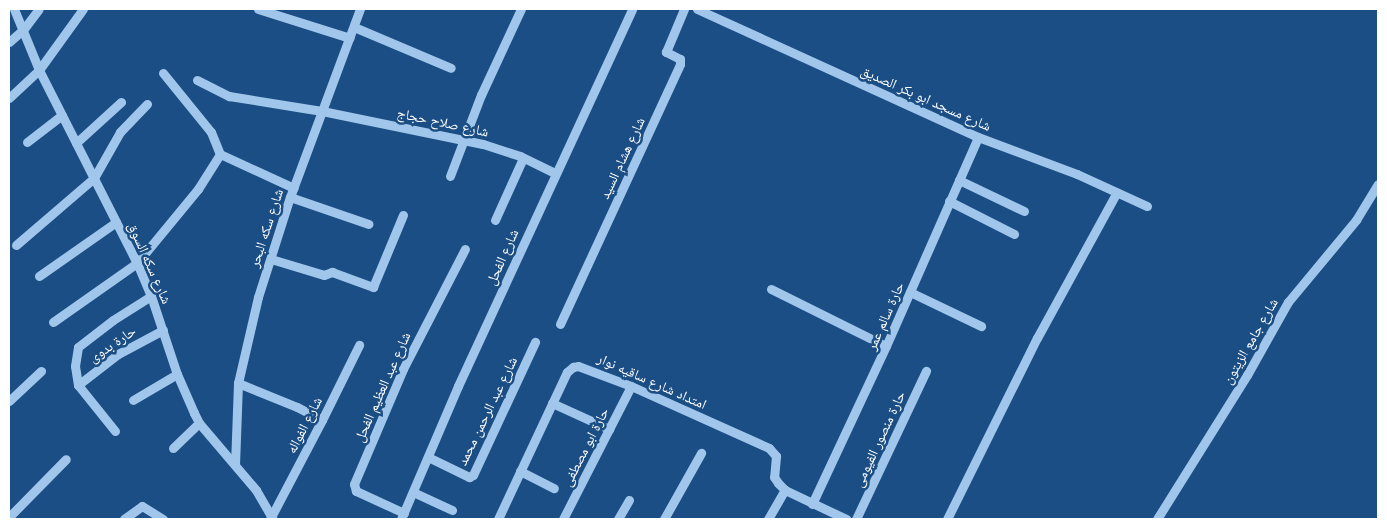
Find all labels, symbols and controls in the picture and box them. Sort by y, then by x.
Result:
street label: شارع مسجد ابو بكر الصديق [858,62,994,134]
street label: شارع صلاح حجاج [396,104,490,140]
street label: شارع هشام السيد [596,114,648,202]
street label: شارع سكه البحر [245,187,287,269]
street label: شارع سكه السوق [125,220,175,306]
street label: شارع الفحل [482,226,522,288]
street label: حارة سالم عمر [863,279,907,353]
street label: شارع جامع الزيتون [1219,295,1281,387]
street label: حارة بدوى [85,322,139,366]
street label: شارع عبد العظيم الفحل [350,329,414,445]
street label: امتداد شارع ساقيه نوار [595,349,709,413]
street label: شارع عبد الرحمن محمد [453,354,521,468]
street label: حارة منصور الفيومى [849,388,909,490]
street label: شارع الفواله [283,394,325,456]
street label: حارة ابو مصطفى [558,405,612,489]

